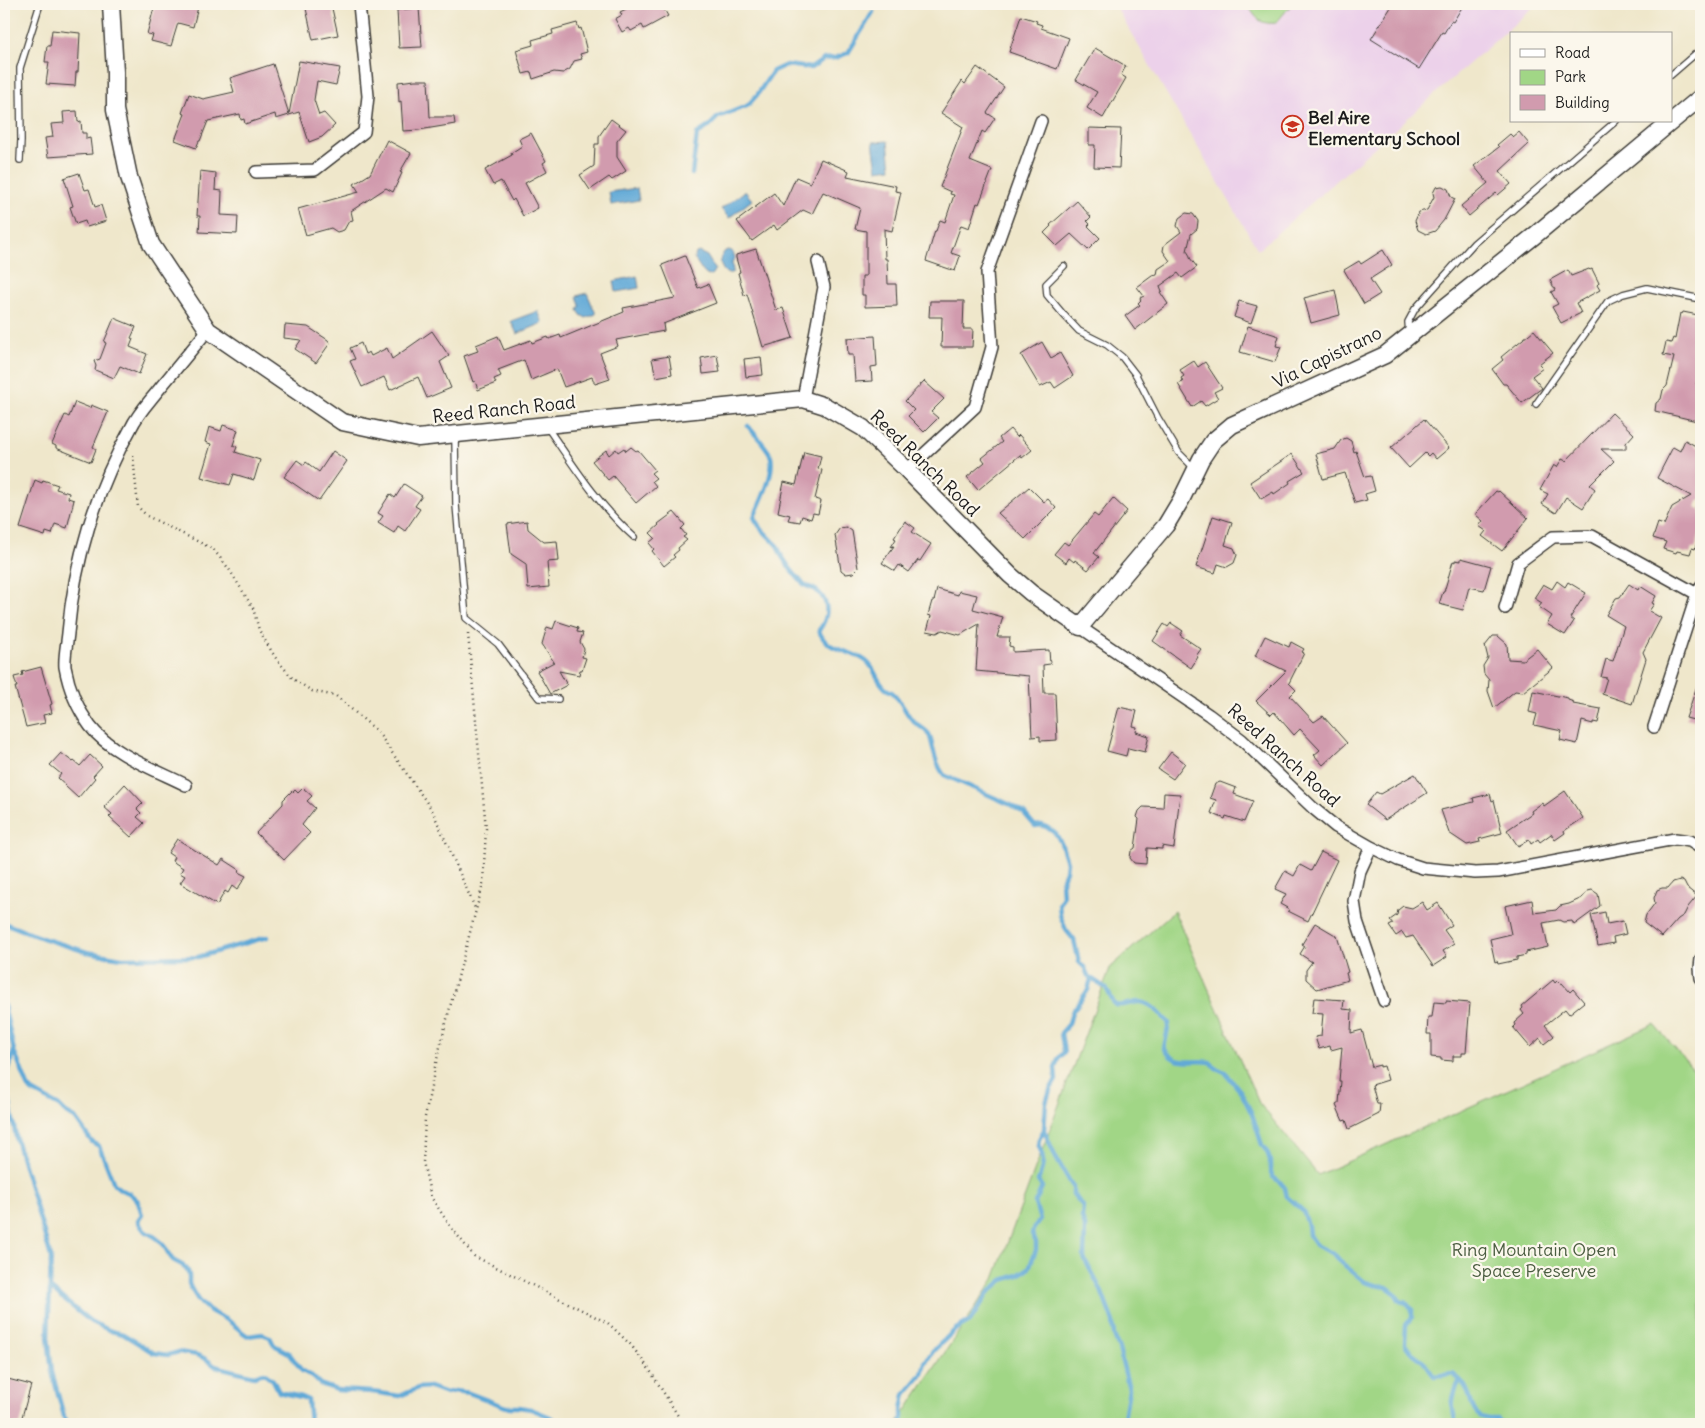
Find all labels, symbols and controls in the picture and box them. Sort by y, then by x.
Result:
legend [1510,32,1672,122]
text: Road [1555,43,1590,62]
text: Park [1555,67,1586,86]
text: Building [1555,93,1610,112]
place label: Bel Aire Elementary School [1308,106,1460,150]
school or university icon: Bel Aire Elementary School [1280,115,1304,139]
street label: Via Capistrano [1269,321,1385,393]
street label: Reed Ranch Road [431,390,577,428]
street label: Reed Ranch Road [865,405,985,521]
street label: Reed Ranch Road [1223,698,1345,812]
park label: Ring Mountain Open Space Preserve [1452,1238,1616,1282]

